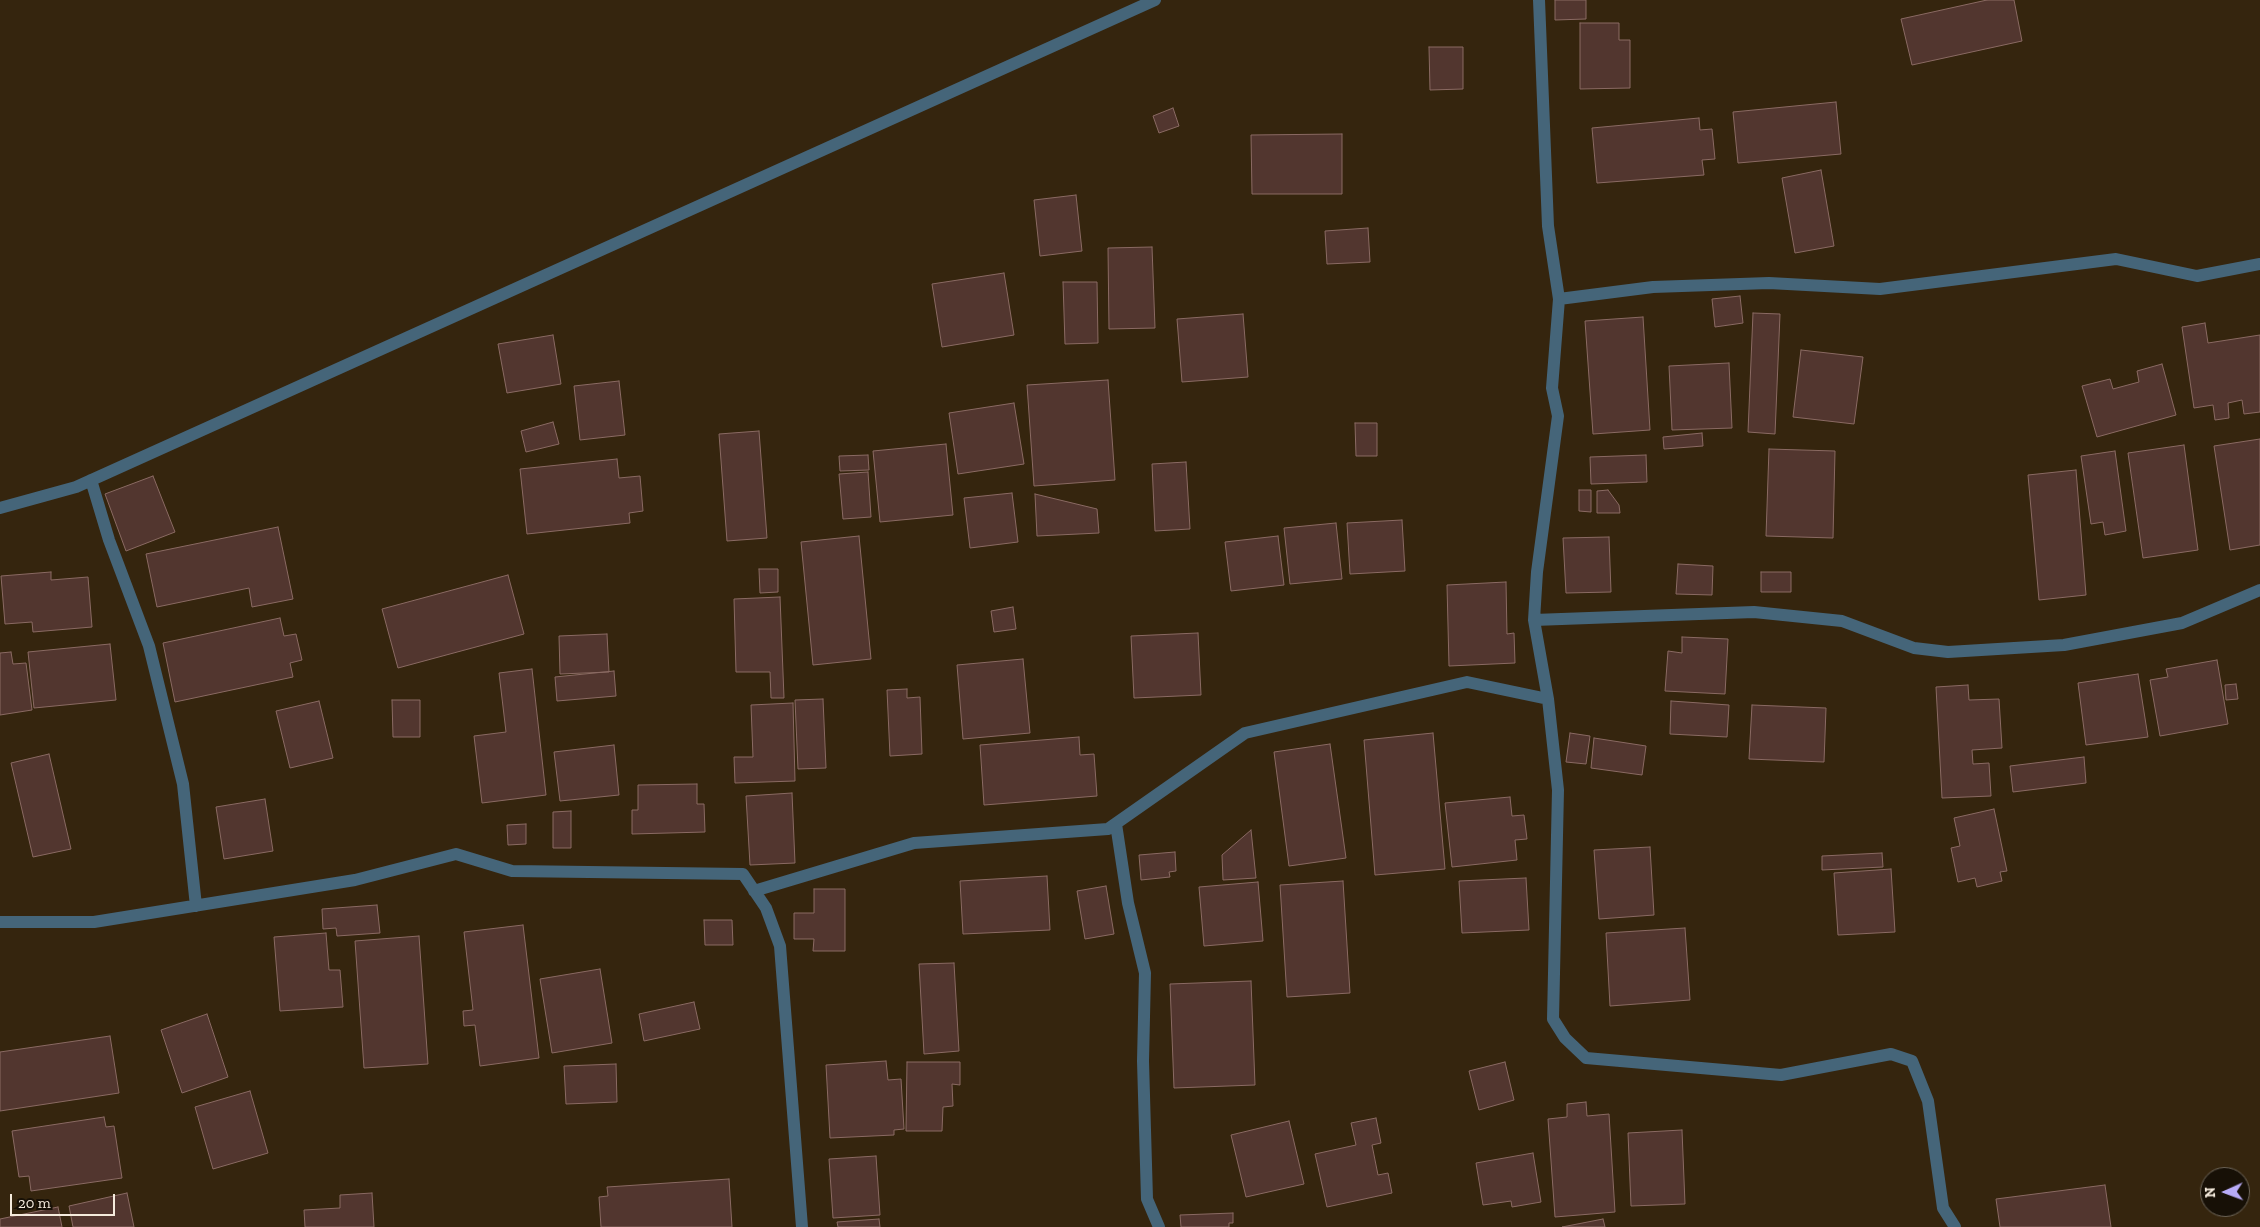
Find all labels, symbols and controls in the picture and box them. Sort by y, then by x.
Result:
north arrow [2200,1167,2250,1217]
scale bar [12,1184,118,1216]
text: N [2202,1187,2219,1198]
text: 20 m [18,1194,51,1212]

